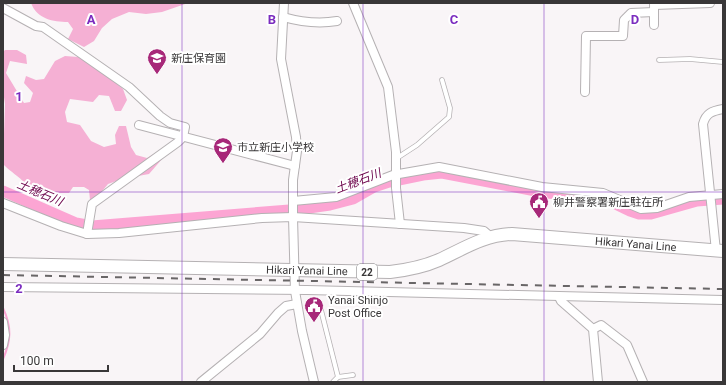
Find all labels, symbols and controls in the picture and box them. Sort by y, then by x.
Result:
text: A [87,12,96,27]
text: B [268,12,276,27]
text: C [450,12,459,27]
text: D [631,12,639,27]
school or university icon: 新庄保育園 [146,47,168,75]
place label: 新庄保育園 [171,52,226,65]
text: 1 [15,89,23,104]
school or university icon: 市立新庄小学校 [212,136,234,164]
place label: 市立新庄小学校 [237,141,314,154]
water label: 土穂石川 [333,165,385,196]
water label: 土穂石川 [15,177,67,210]
public building icon: 柳井警察署新庄駐在所 [528,191,550,219]
place label: 柳井警察署新庄駐在所 [553,196,664,209]
street label: Hikari Yanai Line [595,235,677,254]
street label: Hikari Yanai Line [266,263,348,278]
road number: 22 [357,264,377,280]
text: 2 [15,281,23,296]
place label: Yanai Shinjo Post Office [328,294,388,320]
public building icon: Yanai Shinjo Post Office [303,295,325,323]
scale bar [14,347,108,373]
text: 100 m [20,354,54,368]

